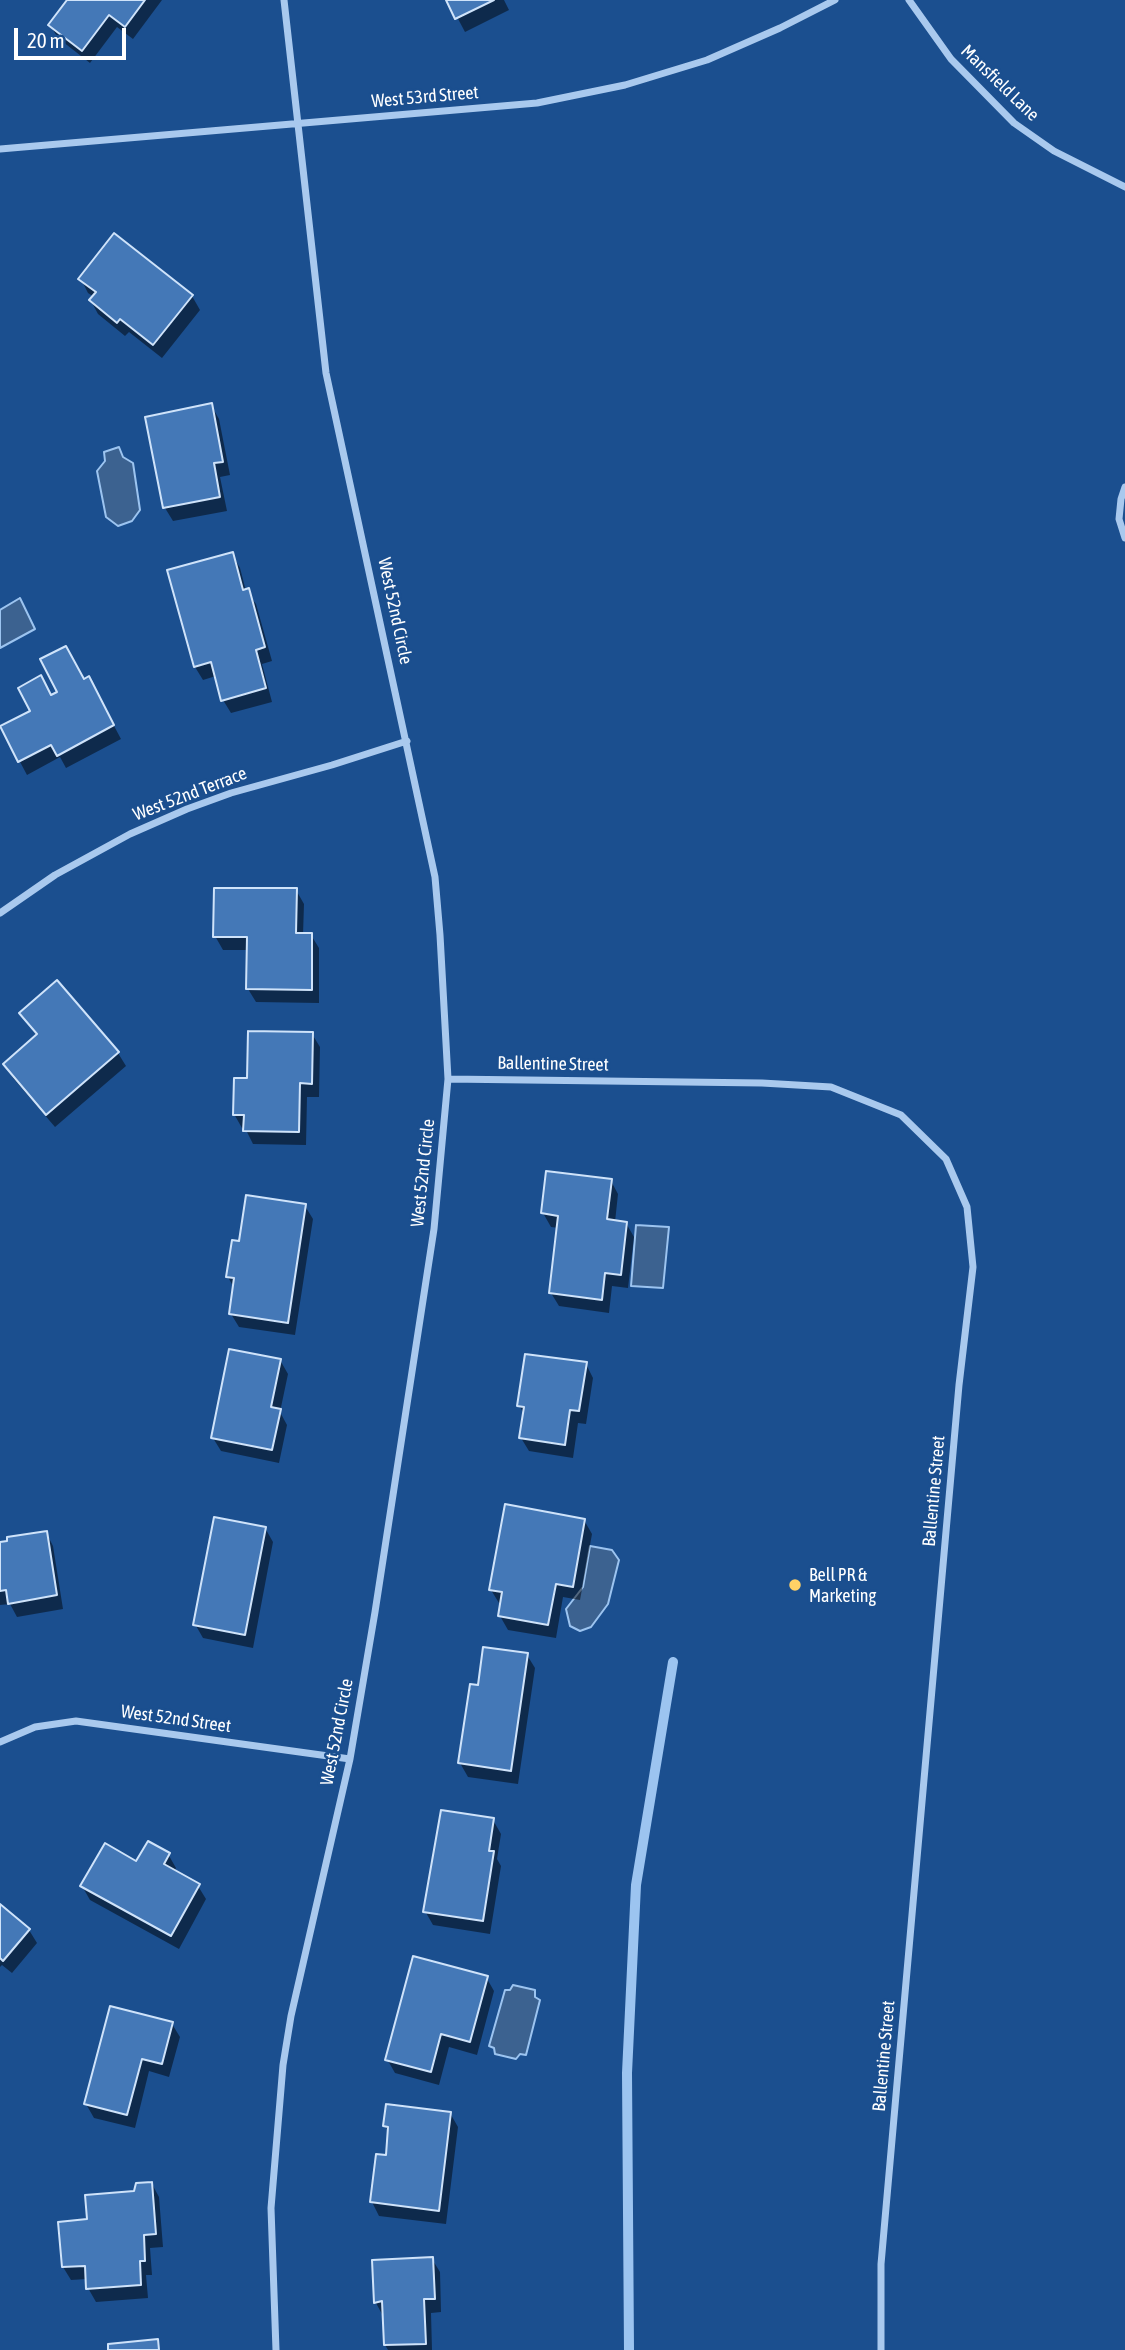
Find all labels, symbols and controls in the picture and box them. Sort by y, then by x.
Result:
scale bar [18,14,130,58]
text: 20 m [27,28,65,52]
street label: Mansfield Lane [956,40,1044,126]
street label: West 53rd Street [371,82,479,112]
street label: West 52nd Circle [373,556,417,666]
street label: West 52nd Terrace [130,762,250,826]
street label: Ballentine Street [497,1052,609,1076]
street label: West 52nd Circle [407,1118,439,1228]
street label: Ballentine Street [918,1435,950,1547]
place label: Bell PR & Marketing [809,1564,876,1606]
marker: Bell PR & Marketing [787,1577,803,1593]
street label: West 52nd Circle [316,1677,358,1787]
street label: West 52nd Street [120,1701,232,1737]
street label: Ballentine Street [868,2000,900,2112]

